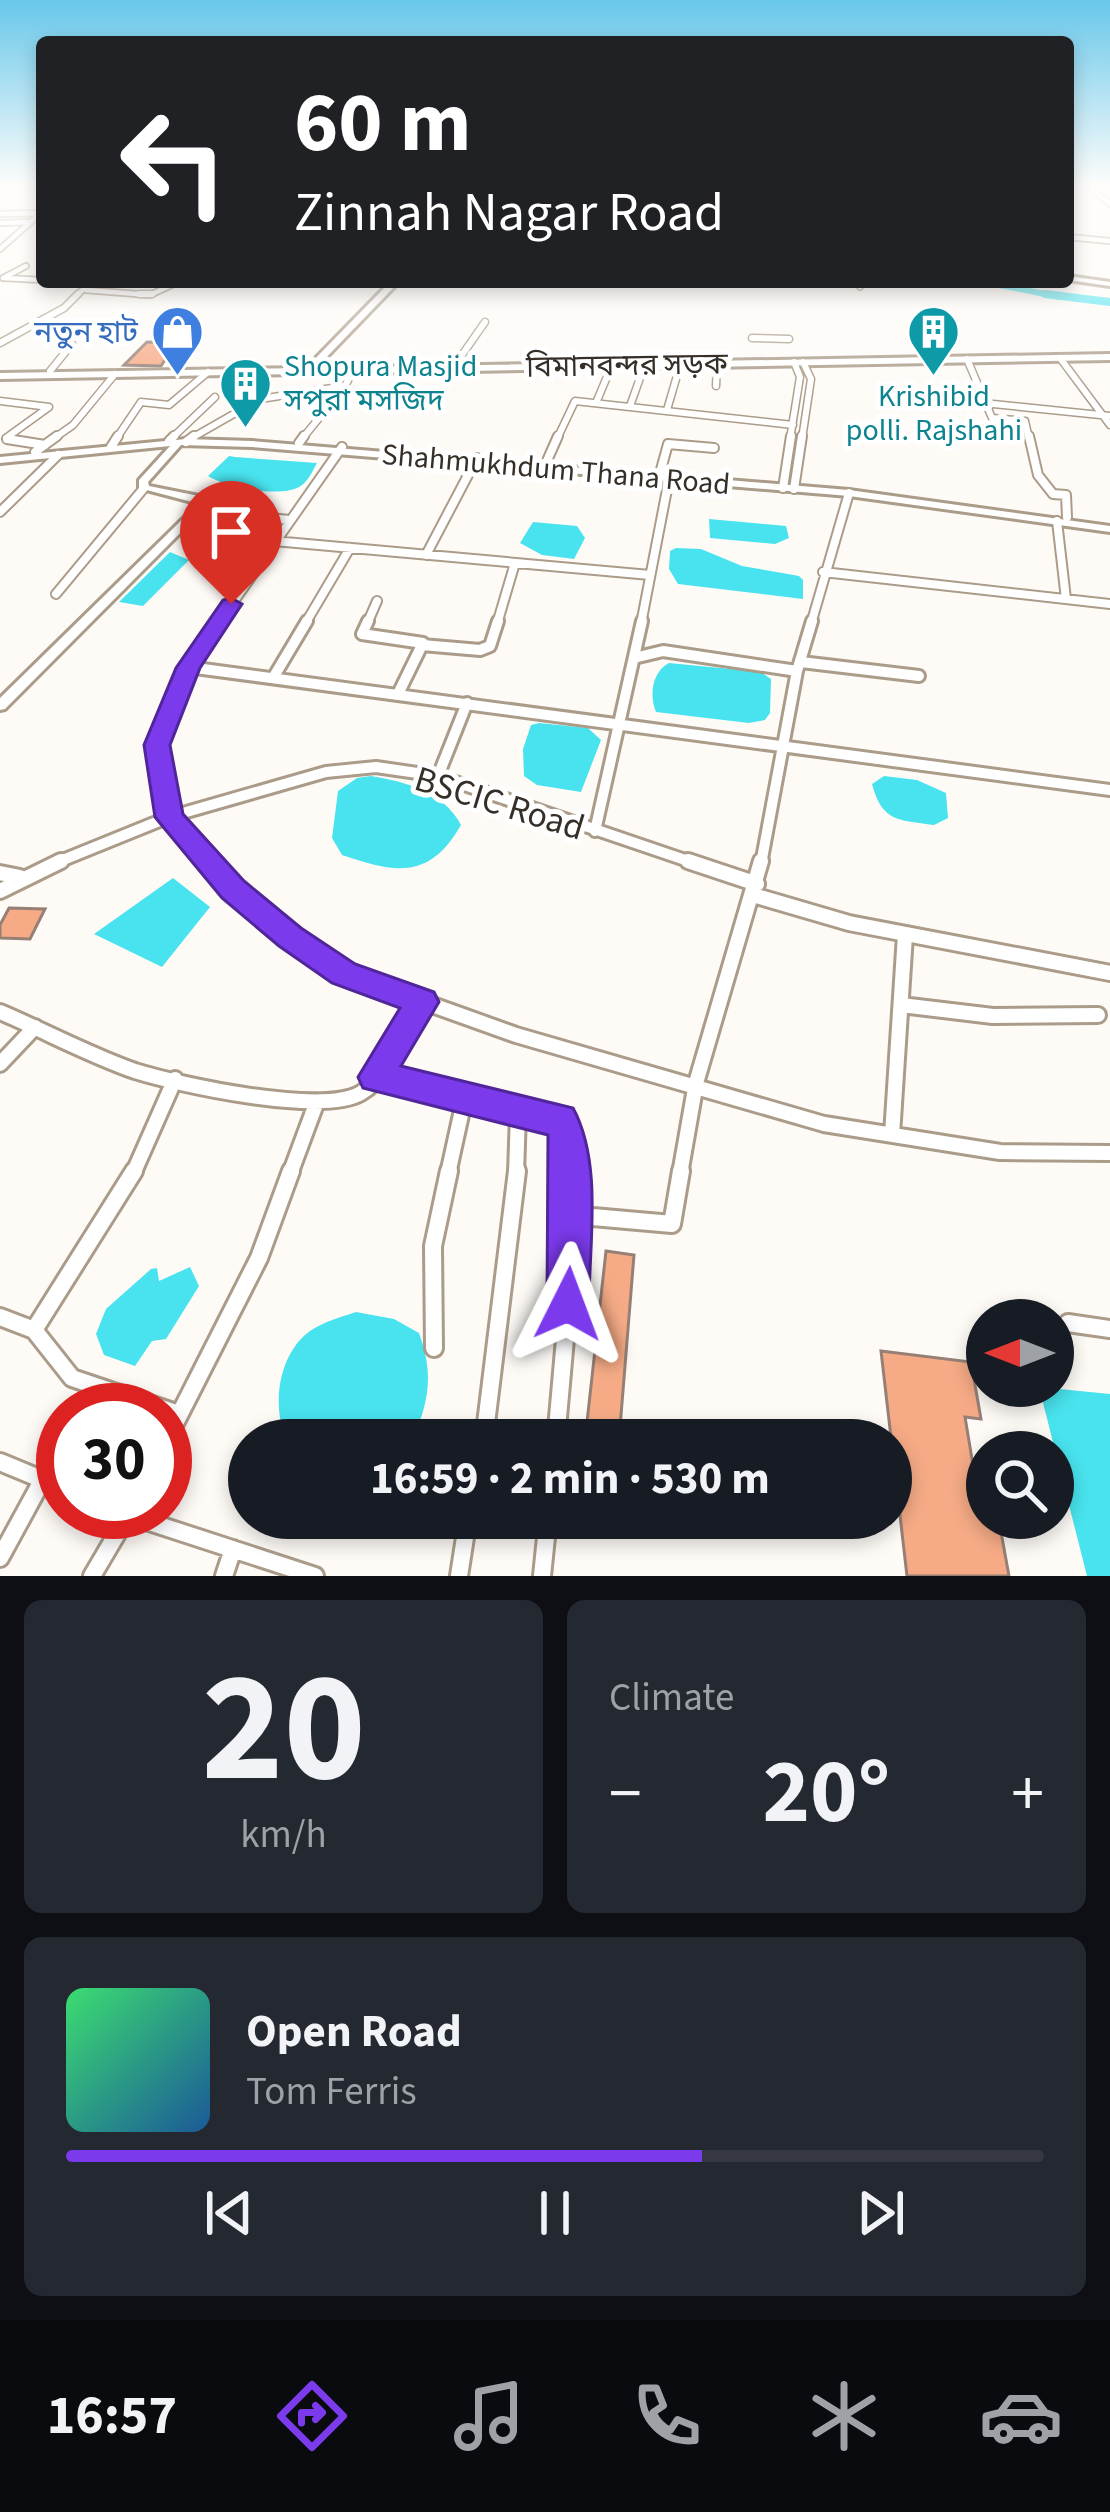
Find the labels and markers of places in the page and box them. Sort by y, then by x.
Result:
building icon: Krishibid polli. Rajshahi [906,303,962,377]
shop icon: নতুন হাট [149,304,205,378]
place label: নতুন হাট [33,311,139,354]
place label: Shopura Masjid সপুরা মসজিদ [283,345,477,422]
building icon: Shopura Masjid সপুরা মসজিদ [217,355,273,429]
place label: Krishibid polli. Rajshahi [846,375,1022,452]
pin [180,481,282,604]

